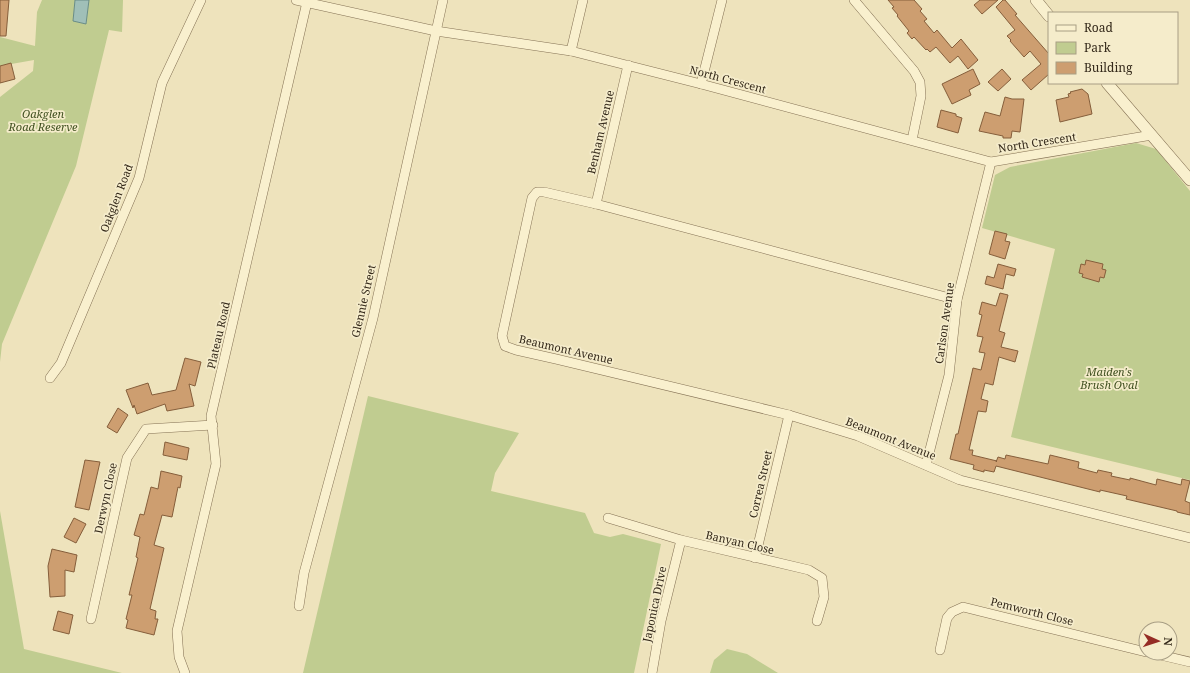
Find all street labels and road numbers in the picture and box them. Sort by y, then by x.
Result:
street label: North Crescent [688,62,768,96]
street label: Benham Avenue [583,88,617,176]
street label: North Crescent [997,128,1077,156]
street label: Oakglen Road [96,161,136,234]
street label: Glennie Street [347,263,379,339]
street label: Carlson Avenue [931,281,957,365]
street label: Plateau Road [203,300,233,370]
street label: Beaumont Avenue [517,331,615,367]
street label: Beaumont Avenue [844,413,938,463]
street label: Correa Street [745,449,775,519]
street label: Derwyn Close [90,461,120,535]
street label: Banyan Close [704,527,776,557]
street label: Japonica Drive [638,565,669,644]
street label: Pemworth Close [989,593,1075,629]

